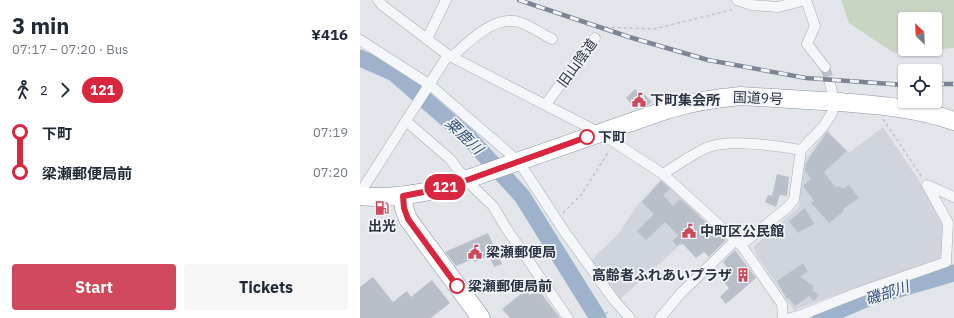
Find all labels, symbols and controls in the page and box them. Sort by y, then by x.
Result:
text: 3 min [12,11,69,40]
north arrow [898,12,942,56]
map controls [898,12,942,108]
text: ¥416 [311,25,348,44]
street label: 旧山陰道 [553,35,601,91]
text: 07:17 – 07:20 · Bus [12,41,128,58]
button: locate [898,64,942,108]
icon: walk [12,79,34,101]
icon: forward [54,79,76,101]
text: 121 [90,81,115,99]
text: 2 [40,82,48,99]
street label: 国道9号 [732,88,784,108]
place label: 下町集会所 [650,91,720,109]
public building icon: 下町集会所 [631,92,647,108]
water label: 粟鹿川 [442,113,489,159]
text: 下町 [42,124,72,143]
text: 07:19 [313,124,348,141]
place label: 下町 [598,128,626,146]
marker: 下町 [579,129,595,145]
text: 梁瀬郵便局前 [42,164,132,183]
text: 07:20 [313,164,348,181]
line badge: 121 [422,174,468,200]
text: 121 [432,178,458,196]
fuel station icon: 出光 [374,200,390,216]
place label: 出光 [368,217,396,235]
place label: 中町区公民館 [700,222,784,240]
public building icon: 中町区公民館 [681,223,697,239]
place label: 梁瀬郵便局 [486,243,556,261]
public building icon: 梁瀬郵便局 [467,244,483,260]
button: Start [12,264,176,310]
button: Tickets [184,264,348,310]
place label: 高齢者ふれあいプラザ [592,266,732,284]
building icon: 高齢者ふれあいプラザ [735,267,751,283]
water label: 磯部川 [863,276,913,309]
place label: 梁瀬郵便局前 [468,277,552,295]
marker: 梁瀬郵便局前 [449,278,465,294]

